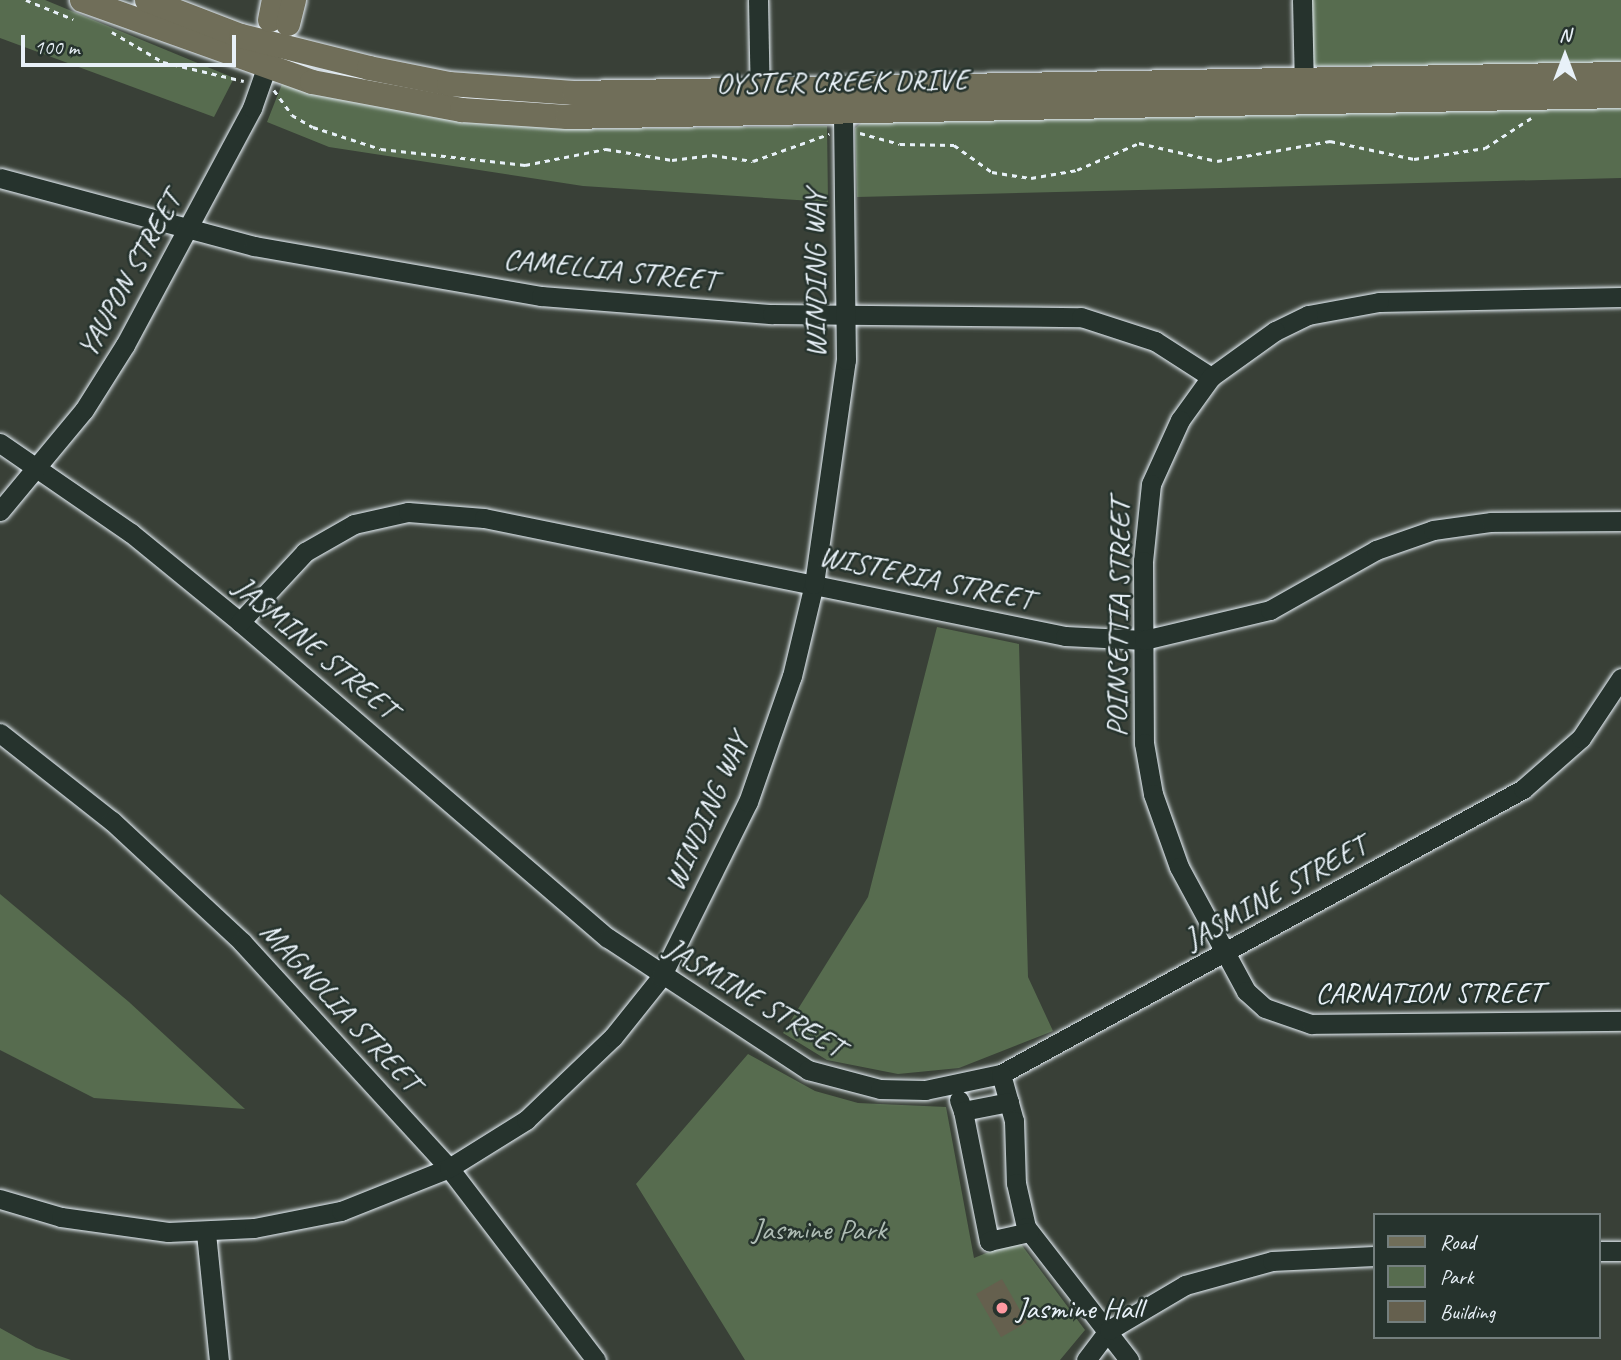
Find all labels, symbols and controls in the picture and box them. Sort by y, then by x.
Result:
scale bar [24,21,240,65]
north arrow [1530,21,1600,91]
text: N [1559,23,1571,47]
text: 100 m [34,34,79,60]
street label: OYSTER CREEK DRIVE [715,61,969,101]
street label: YAUPON STREET [69,185,189,363]
street label: WINDING WAY [797,189,833,359]
street label: CAMELLIA STREET [502,240,718,298]
street label: POINSETTIA STREET [1098,499,1138,737]
street label: WISTERIA STREET [816,537,1036,617]
street label: JASMINE STREET [227,568,405,726]
street label: WINDING WAY [655,727,757,897]
street label: JASMINE STREET [1178,827,1372,957]
street label: MAGNOLIA STREET [253,914,429,1098]
street label: JASMINE STREET [659,930,851,1064]
street label: CARNATION STREET [1315,974,1543,1010]
park label: Jasmine Park [752,1211,886,1247]
legend [1372,1213,1600,1339]
text: Road [1440,1229,1475,1255]
text: Park [1440,1264,1473,1290]
place label: Jasmine Hall [1016,1290,1143,1326]
text: Building [1440,1299,1495,1325]
marker: Jasmine Hall [994,1300,1010,1316]

